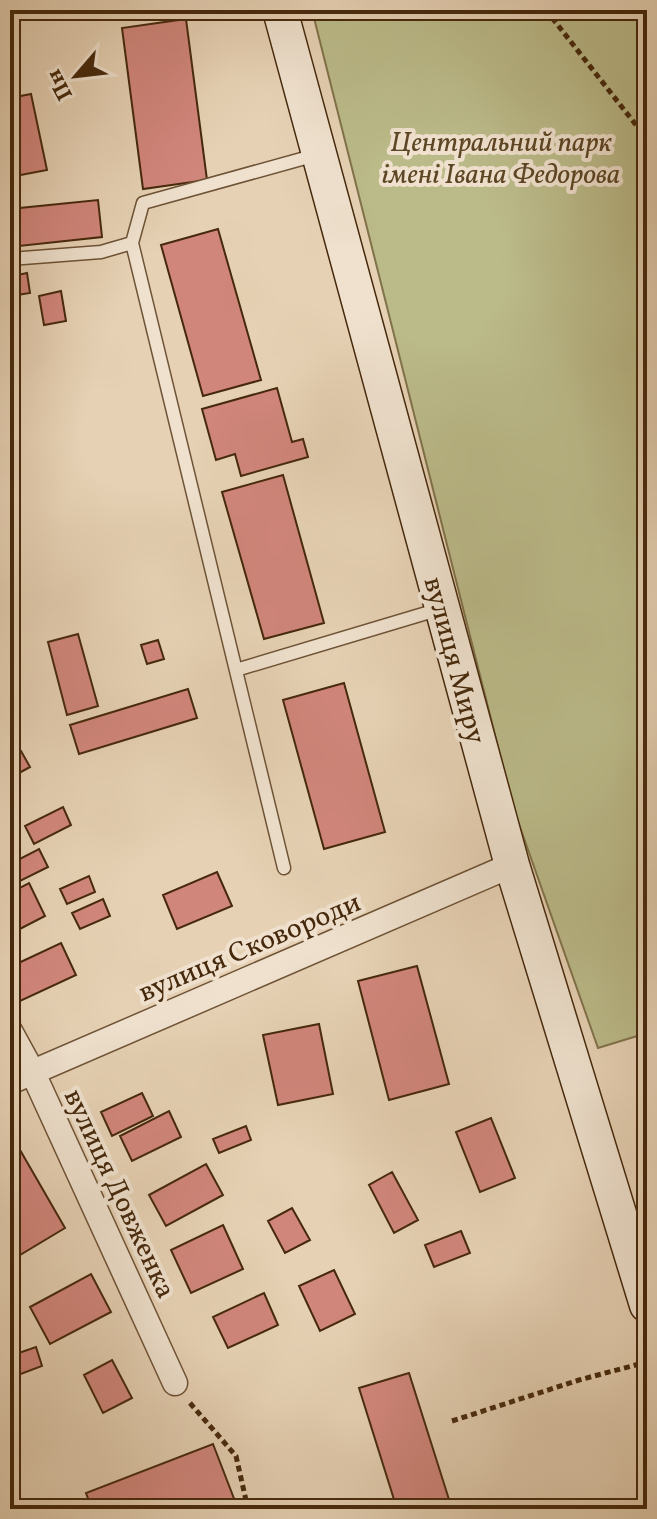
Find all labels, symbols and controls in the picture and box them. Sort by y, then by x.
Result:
north arrow [36,36,116,116]
text: Пн [40,63,82,105]
park label: Центральний парк імені Івана Федорова [382,124,620,195]
street label: вулиця Миру [413,573,495,748]
street label: вулиця Сковороди [133,884,367,1013]
street label: вулиця Довженка [53,1083,184,1305]

